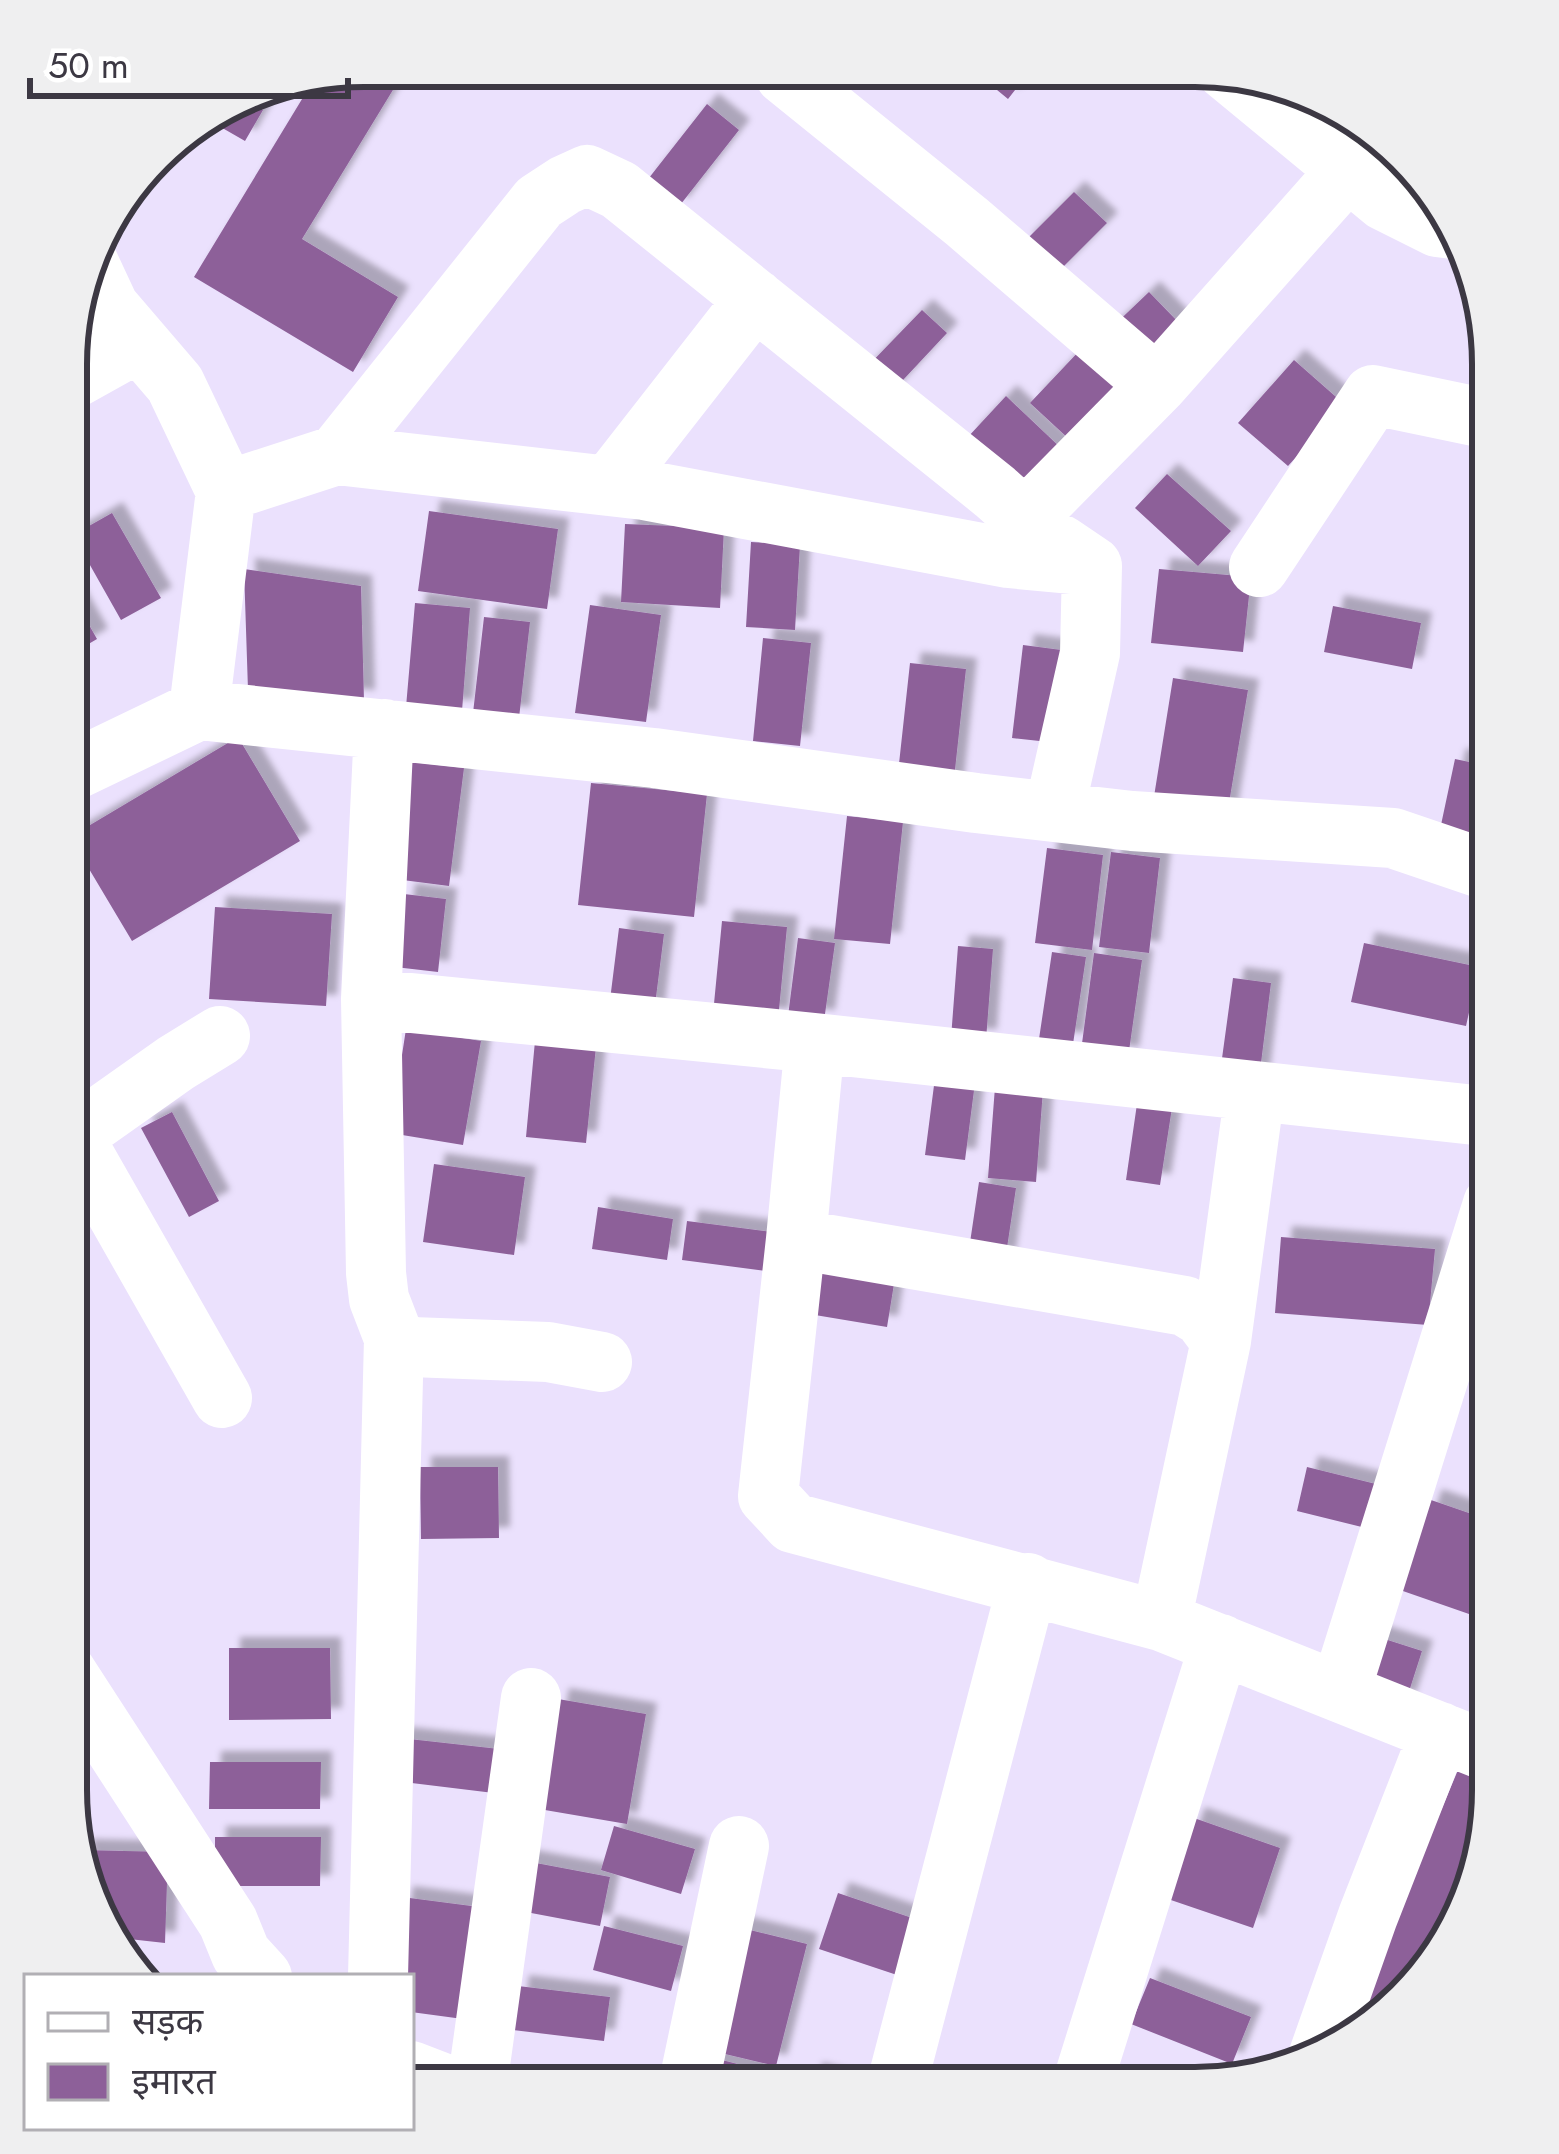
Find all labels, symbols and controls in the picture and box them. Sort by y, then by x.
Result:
scale bar [30,24,348,98]
text: 50 m [48,39,129,91]
legend [24,1974,414,2130]
text: सड़क [132,1995,205,2047]
text: इमारत [132,2055,217,2107]

